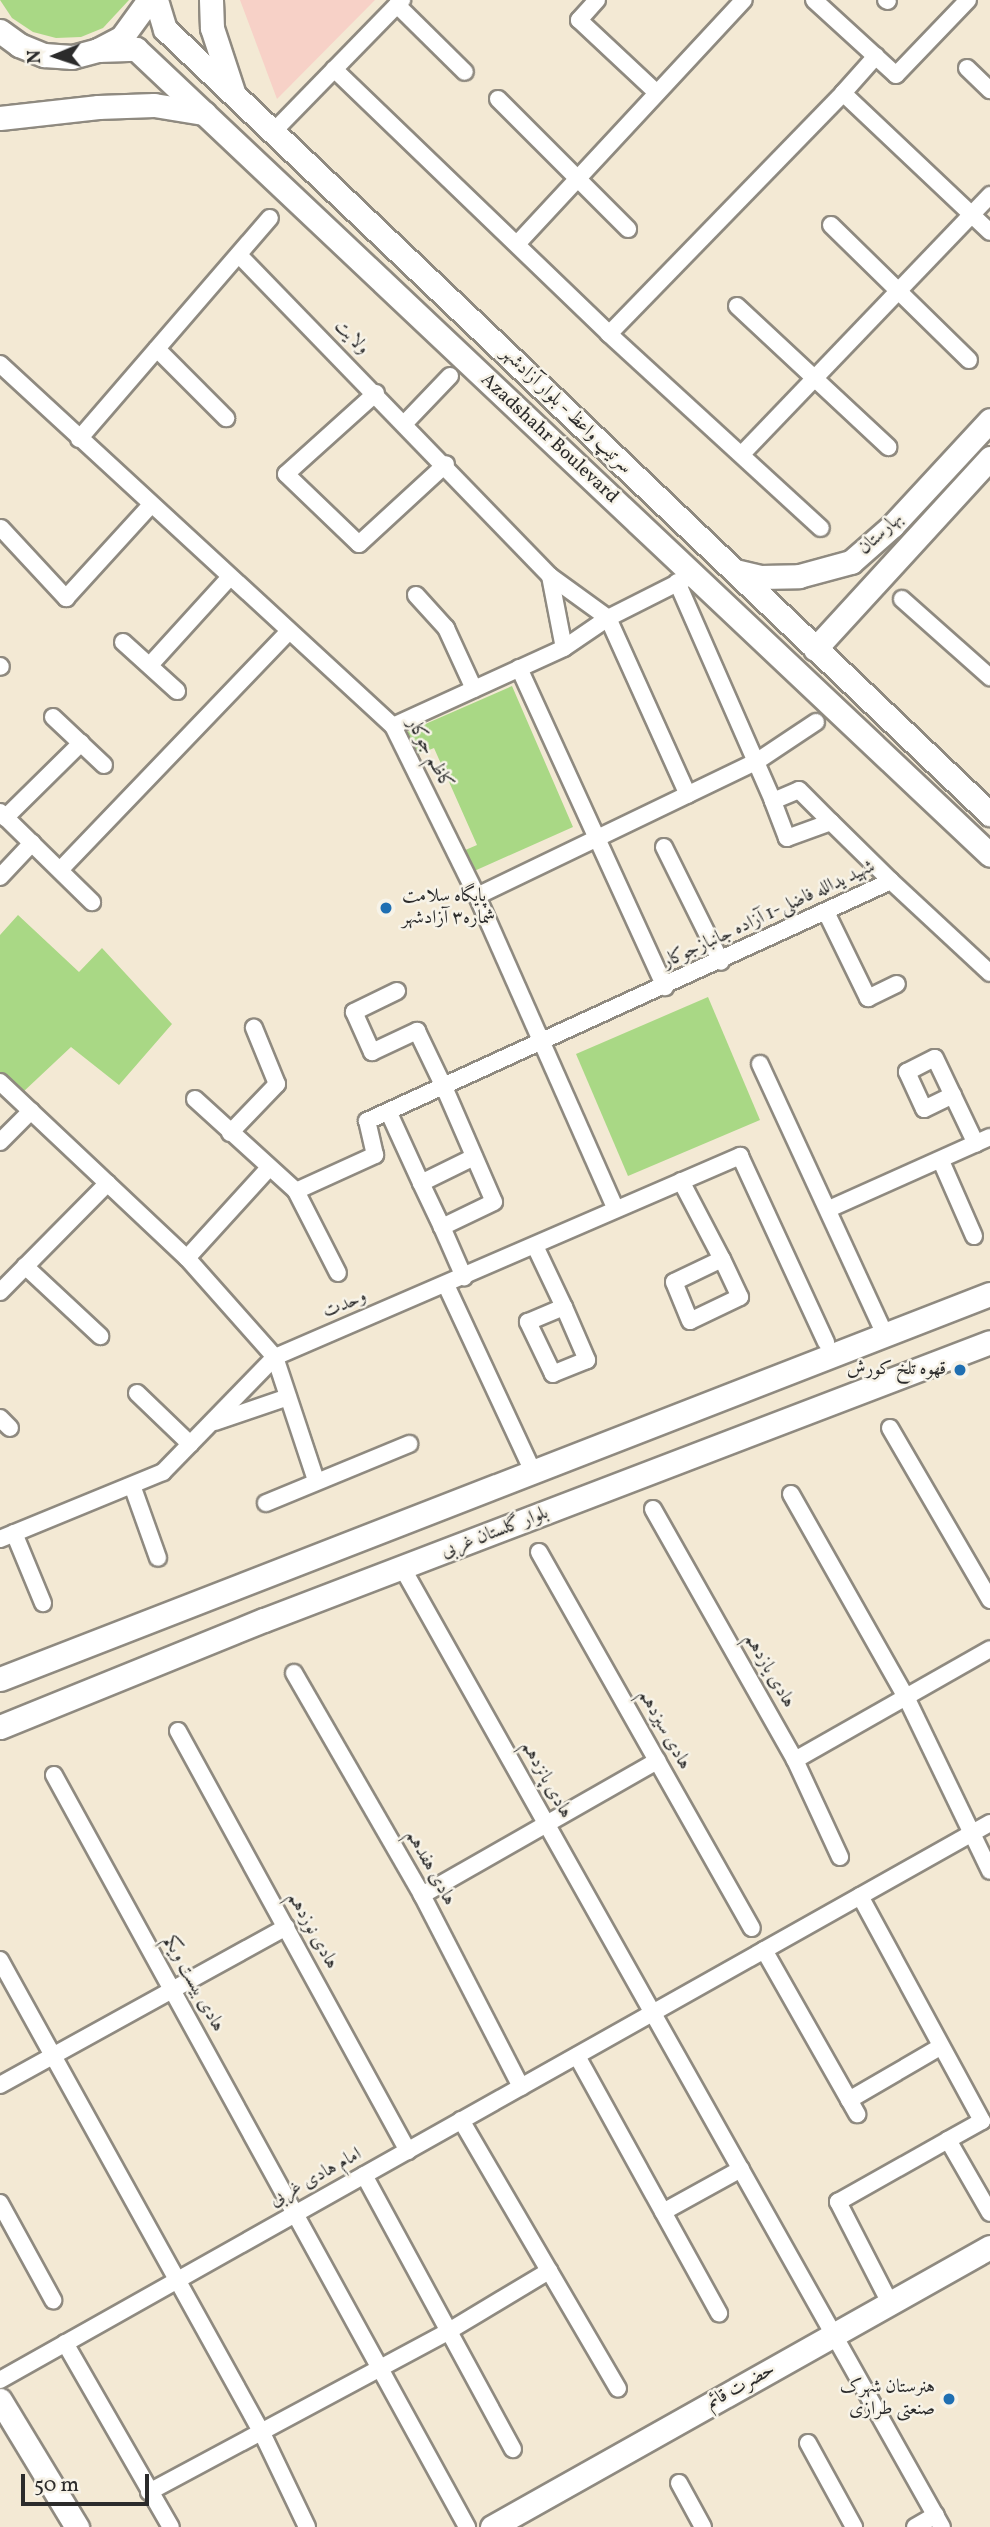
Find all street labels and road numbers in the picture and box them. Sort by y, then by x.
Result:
street label: ولایت [329,316,373,360]
street label: سرتیپ واعظ - بلوار آزادشهر [496,342,636,480]
street label: Azadshahr Boulevard [475,369,623,509]
street label: بهارستان [854,508,908,560]
street label: کاظم جوکار [401,714,457,794]
street label: شهید یدالله فاضلی-1 آزاده جانبازجوکار [659,856,879,974]
street label: وحدت [320,1286,370,1324]
street label: بلوار گلستان غربی [438,1502,552,1564]
street label: هادی یازدهم [739,1630,799,1712]
street label: هادی سیزدهم [633,1686,695,1774]
street label: هادی پانزدهم [515,1737,577,1823]
street label: هادی هفدهم [400,1826,460,1910]
street label: هادی نوزدهم [282,1888,342,1974]
street label: هادی بیست ویکم [157,1932,229,2036]
street label: امام هادی غربی [266,2143,366,2213]
street label: حضرت قائم [703,2359,779,2415]

